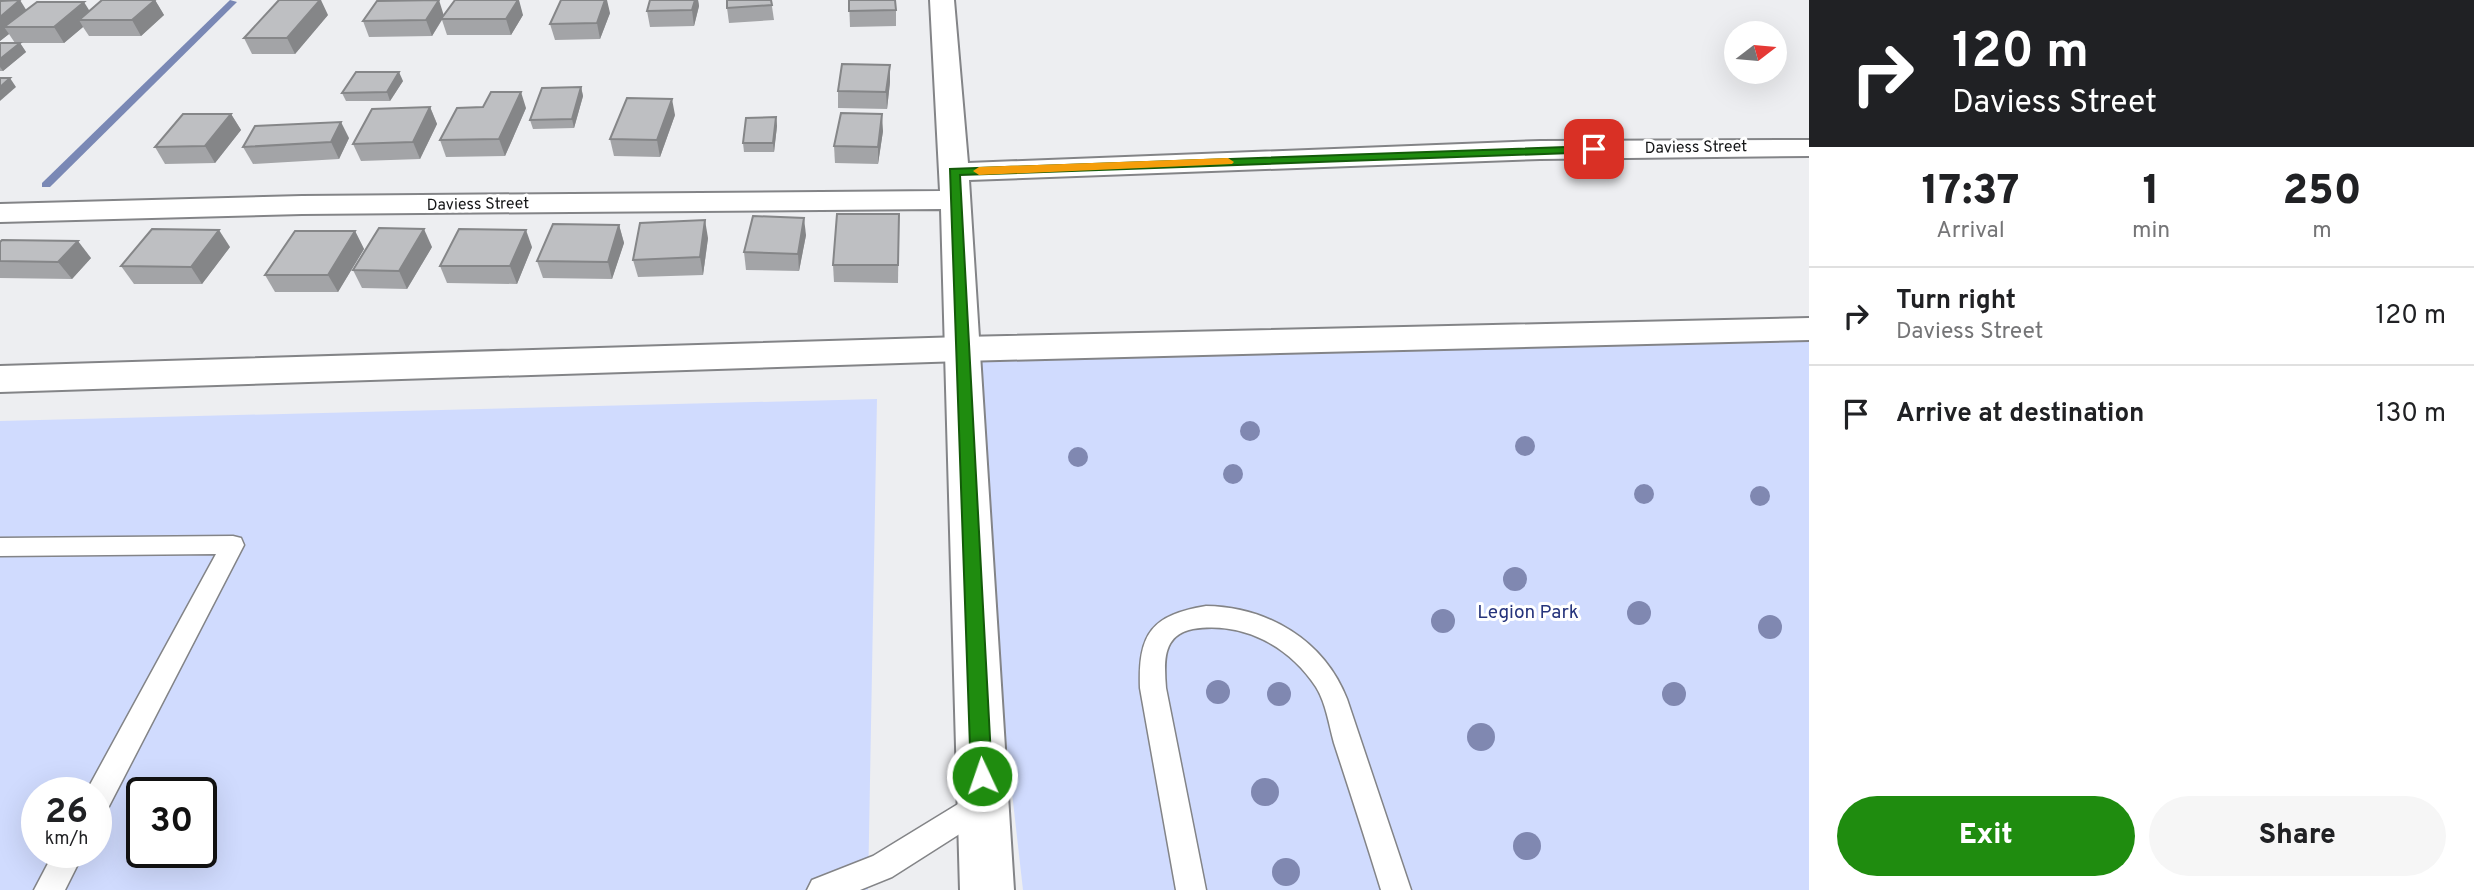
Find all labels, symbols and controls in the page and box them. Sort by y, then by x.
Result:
north arrow [1724,21,1787,84]
map controls [1724,21,1787,84]
text: 120 m [1952,23,2089,85]
icon: right [1837,28,1928,119]
text: Daviess Street [1952,84,2157,124]
pin [1564,119,1624,179]
icon: arrive [1575,130,1613,168]
street label: Daviess Street [1645,137,1747,159]
text: 17:37 [1921,166,2020,219]
text: 1 [2142,166,2160,219]
text: 250 [2283,166,2362,219]
street label: Daviess Street [427,194,529,216]
text: Arrival [1936,217,2005,246]
text: min [2132,217,2170,246]
text: m [2312,217,2332,246]
text: Turn right [1896,285,2016,318]
icon: right [1837,297,1875,335]
text: 120 m [2376,300,2446,333]
text: Daviess Street [1896,318,2043,347]
icon: arrive [1837,395,1875,433]
text: Arrive at destination [1896,398,2144,431]
text: 130 m [2376,398,2446,431]
park label: Legion Park [1477,601,1579,625]
position arrow [945,739,1019,813]
speed limit sign: 30 [126,777,217,868]
text: 26 [45,791,88,835]
button: Exit [1837,796,2135,876]
button: Share [2149,796,2446,876]
text: km/h [45,828,88,851]

